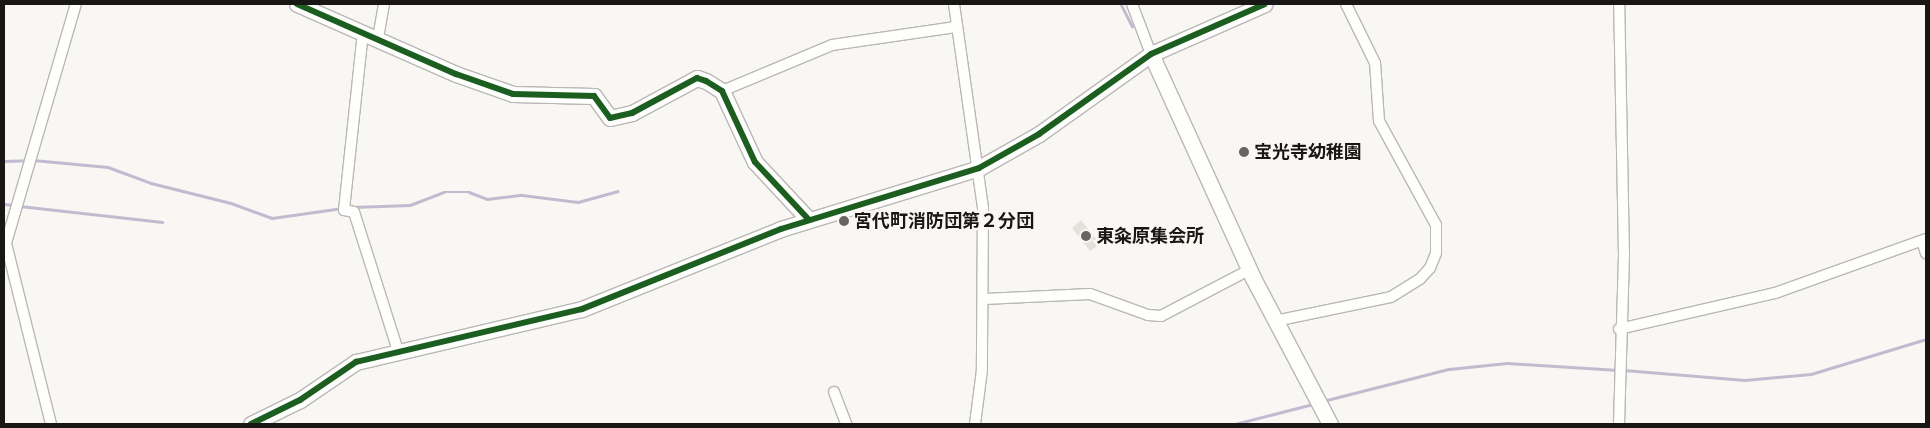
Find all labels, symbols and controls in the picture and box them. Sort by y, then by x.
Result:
place label: 宝光寺幼稚園 [1254,141,1362,163]
marker: 宝光寺幼稚園 [1238,146,1250,158]
place label: 宮代町消防団第２分団 [854,210,1034,232]
marker: 宮代町消防団第２分団 [838,215,850,227]
place label: 東粂原集会所 [1096,225,1204,247]
marker: 東粂原集会所 [1080,230,1092,242]

